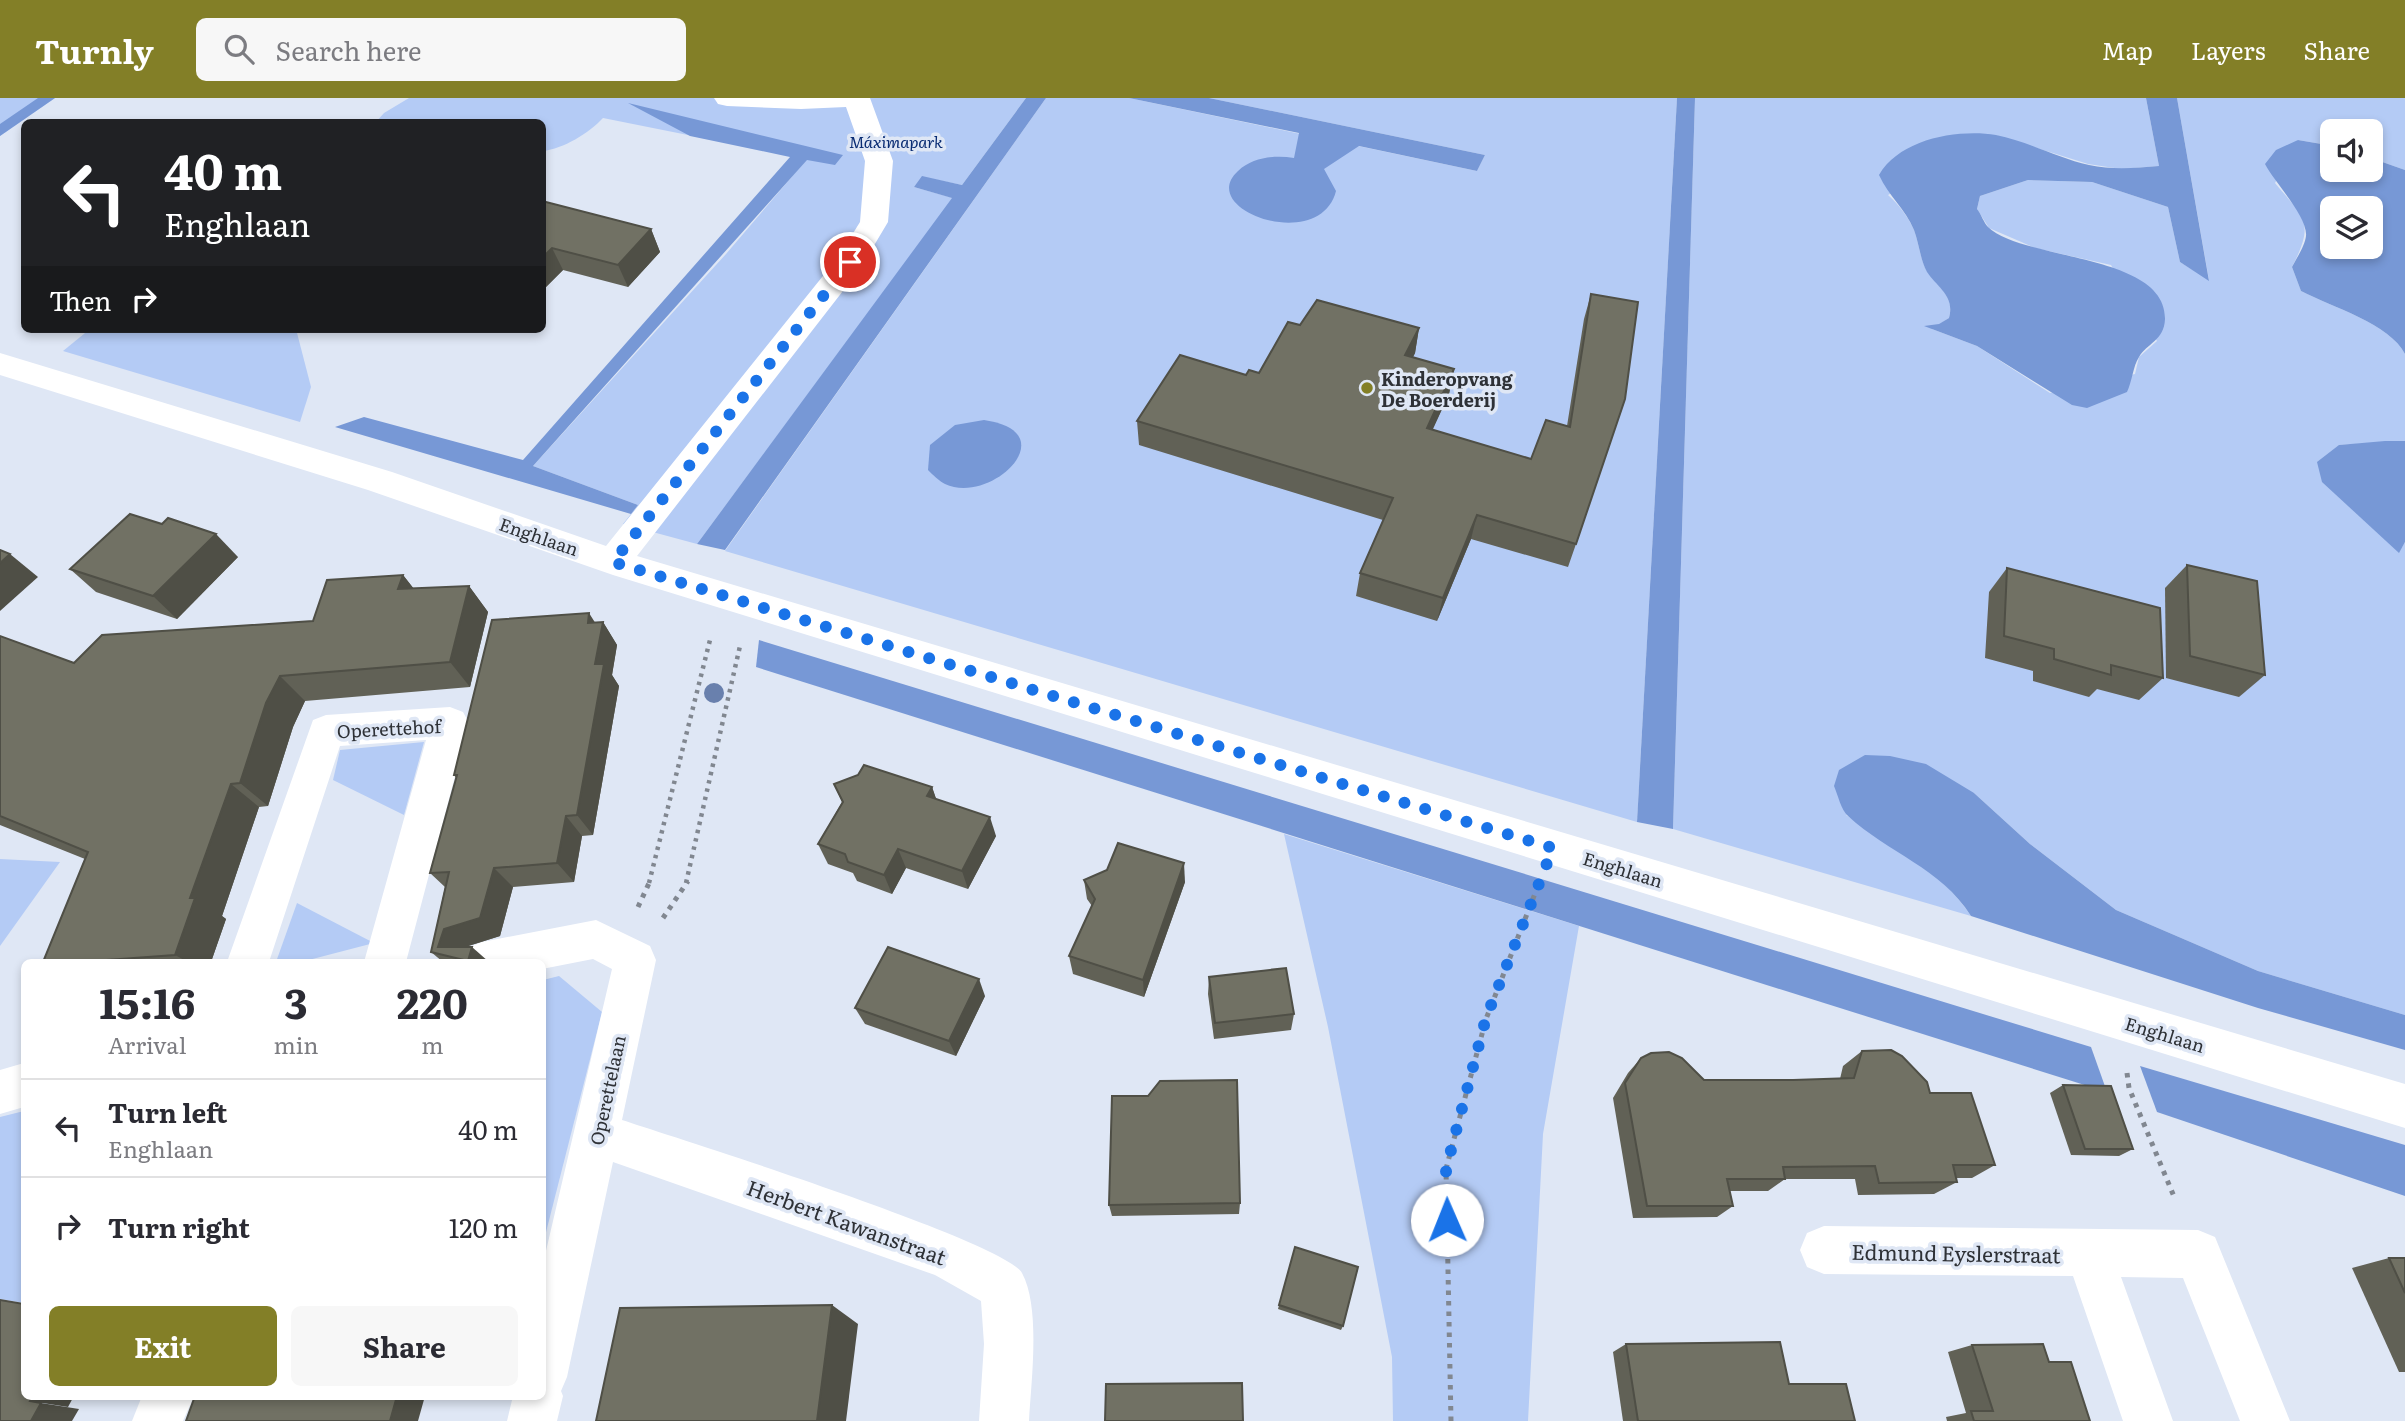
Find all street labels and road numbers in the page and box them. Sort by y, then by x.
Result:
street label: Enghlaan [496,510,582,562]
street label: Operettehof [336,712,444,744]
street label: Enghlaan [1580,844,1666,894]
street label: Enghlaan [2122,1009,2208,1059]
street label: Operettelaan [582,1032,632,1148]
street label: Herbert Kawanstraat [743,1170,952,1272]
street label: Edmund Eyslerstraat [1851,1235,2061,1269]

